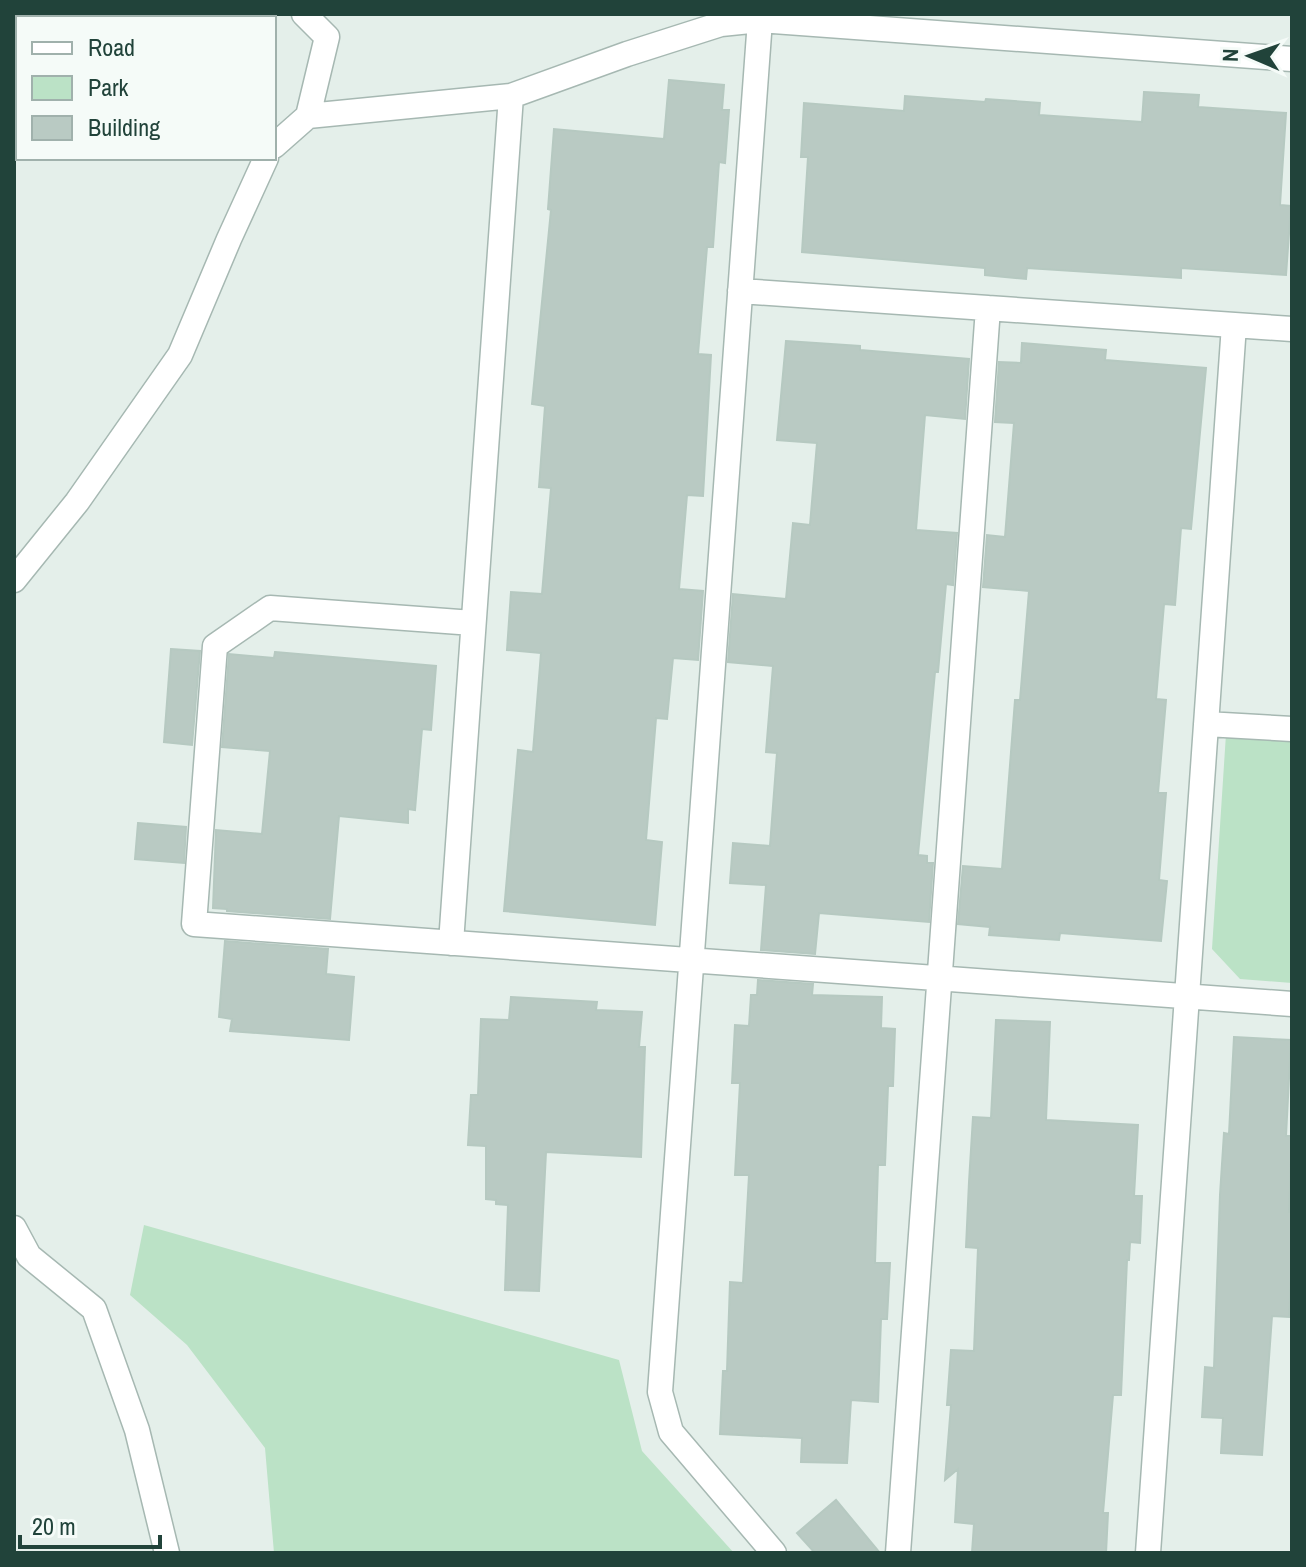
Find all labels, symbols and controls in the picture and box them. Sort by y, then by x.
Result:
legend [16,16,276,160]
north arrow [1210,16,1290,96]
text: Road [88,31,135,63]
text: N [1215,48,1245,62]
text: Park [88,71,129,103]
text: Building [88,111,160,143]
scale bar [20,1499,160,1549]
text: 20 m [32,1510,76,1542]

